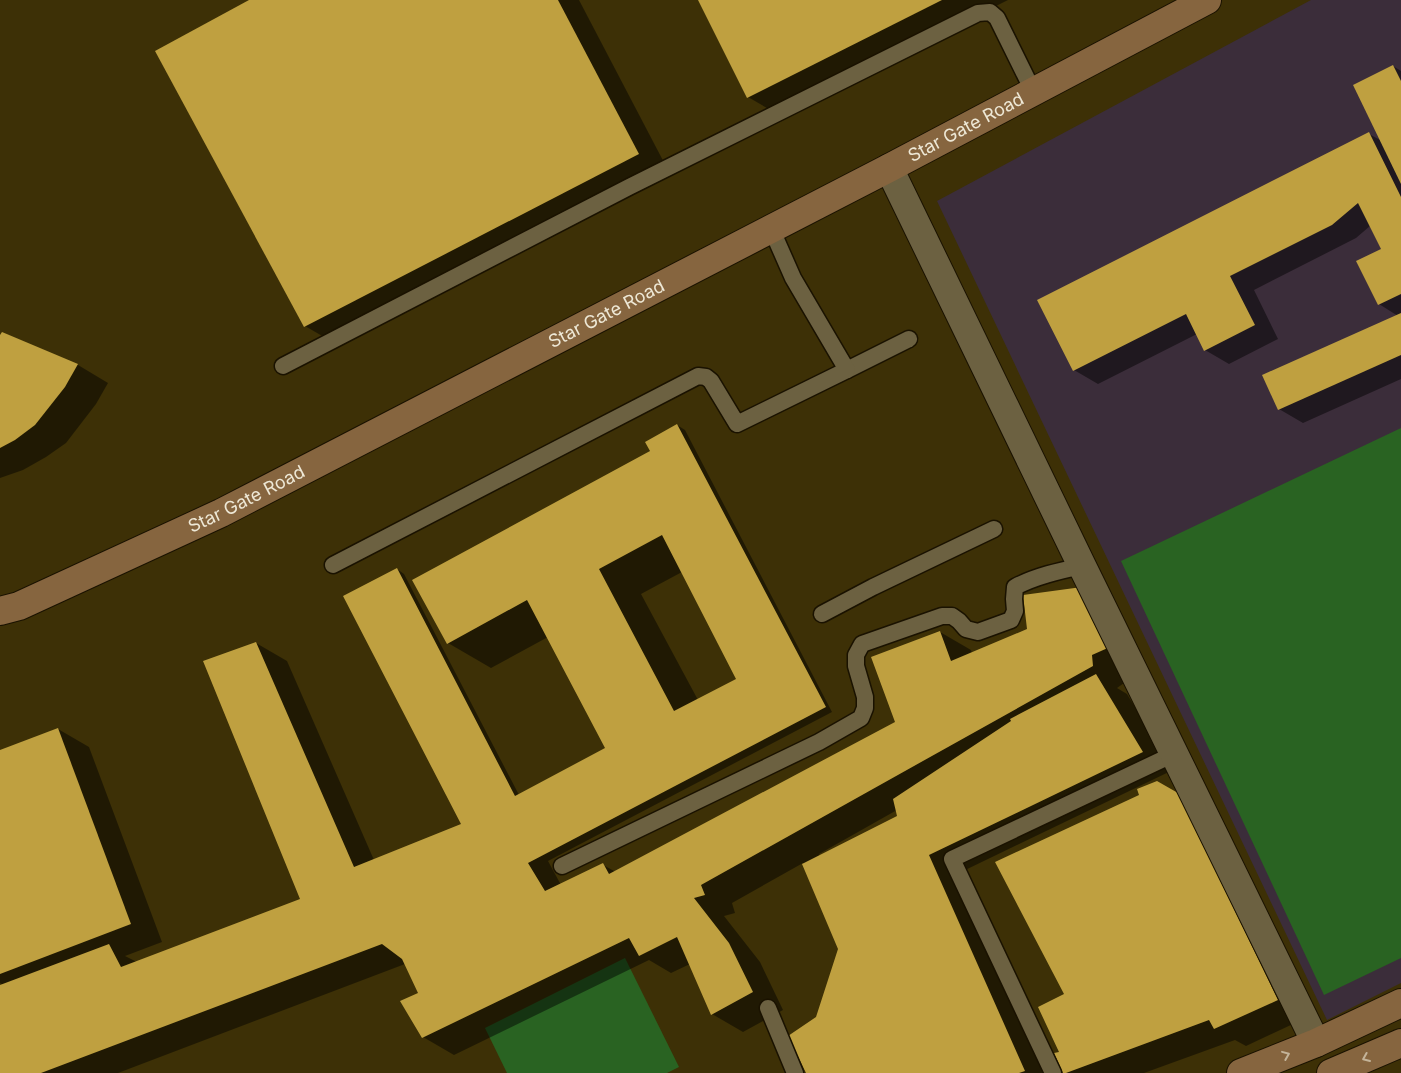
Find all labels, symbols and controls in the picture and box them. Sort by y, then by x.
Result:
street label: Star Gate Road [904,88,1027,166]
street label: Star Gate Road [545,275,668,352]
street label: Star Gate Road [185,461,308,537]
one-way arrow [1281,1050,1290,1061]
one-way arrow [1362,1051,1371,1062]

